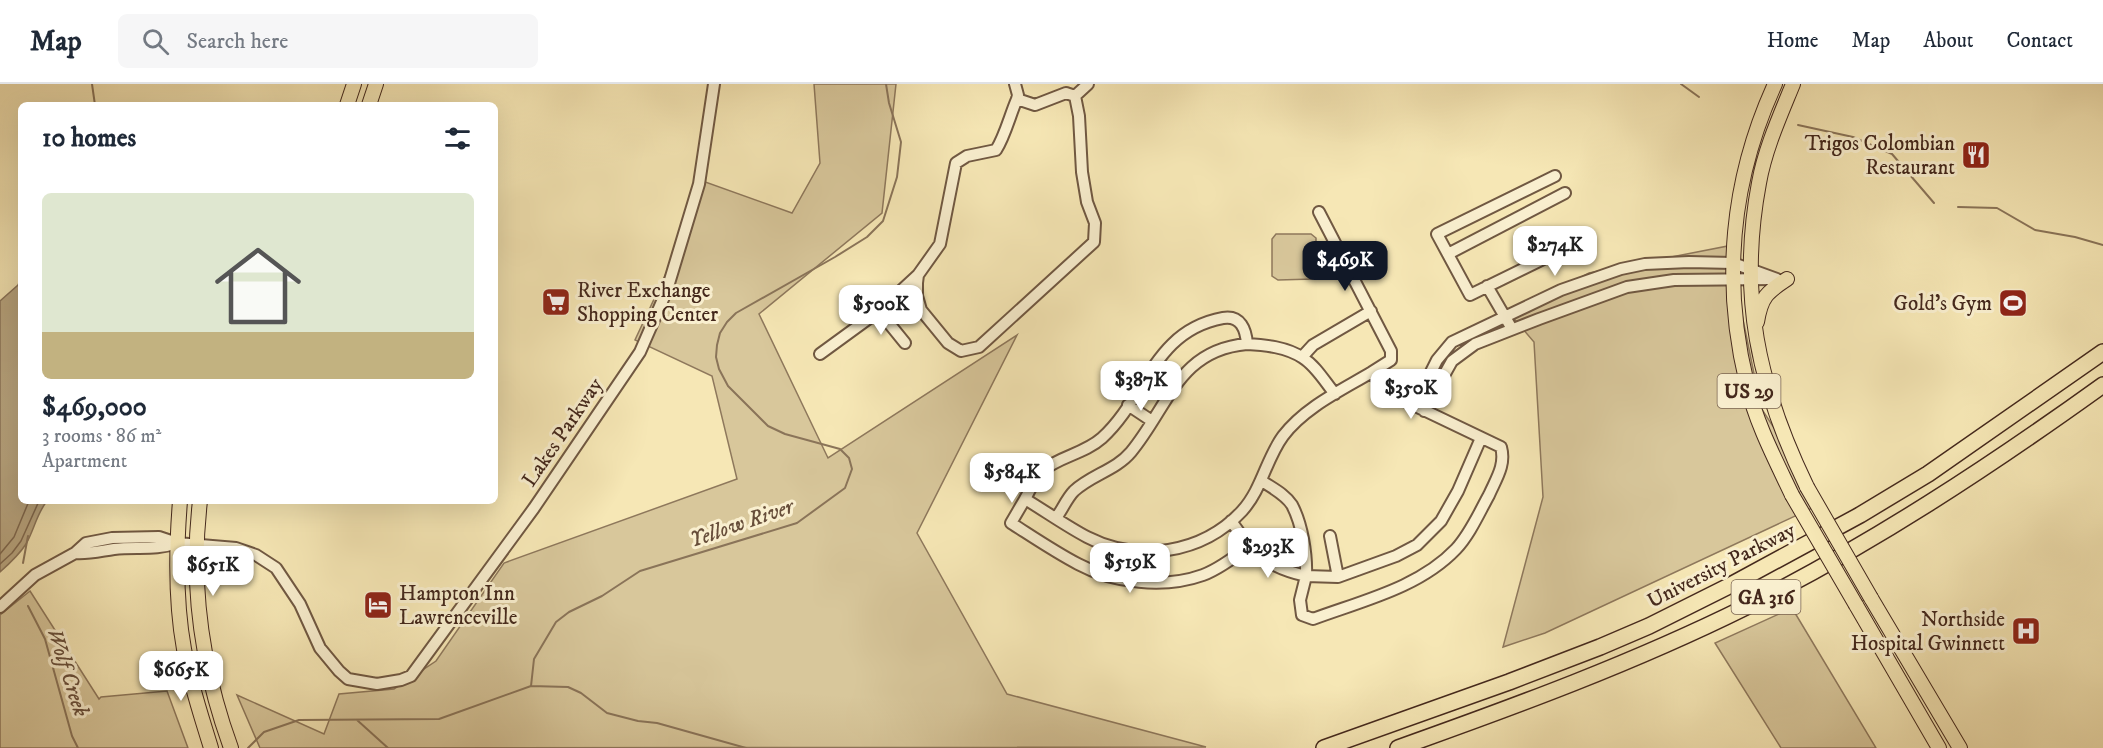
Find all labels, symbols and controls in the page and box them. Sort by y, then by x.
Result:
search box [118,14,538,68]
text: Map [30,24,82,59]
icon: search [139,25,172,58]
text: Search here [187,28,288,55]
text: Home [1767,28,1819,54]
text: Map [1852,28,1890,54]
text: About [1923,28,1974,54]
text: Contact [2007,28,2073,54]
text: 10 homes [42,122,136,155]
icon: filters [441,122,474,155]
place label: Trigos Colombian Restaurant [1805,131,1955,181]
restaurant icon: Trigos Colombian Restaurant [1960,139,1992,171]
pin: $274K [1513,226,1597,277]
icon: home [204,232,312,340]
text: $274K [1527,233,1583,258]
pin: $469K [1303,241,1387,292]
text: $469K [1317,248,1373,273]
place label: River Exchange Shopping Center [577,278,718,328]
pin: $500K [839,285,923,336]
supermarket icon: River Exchange Shopping Center [540,286,572,318]
sports icon: Gold's Gym [1997,287,2029,319]
place label: Gold's Gym [1893,291,1992,317]
text: $500K [853,292,909,317]
pin: $387K [1099,361,1183,412]
text: $387K [1115,368,1167,393]
pin: $350K [1369,369,1453,420]
street label: Lakes Parkway [517,372,609,492]
road number: US 29 [1718,374,1780,408]
text: $350K [1384,376,1438,401]
text: $469,000 [42,391,147,424]
text: 3 rooms · 86 m² [42,424,161,449]
text: Apartment [42,449,127,474]
pin: $584K [970,453,1054,504]
text: $584K [984,460,1040,485]
water label: Yellow River [686,492,799,554]
street label: University Parkway [1643,517,1801,614]
pin: $293K [1226,528,1310,579]
text: $293K [1242,535,1294,560]
pin: $519K [1088,543,1172,594]
pin: $651K [171,546,255,597]
text: $519K [1104,550,1156,575]
text: $651K [187,553,239,578]
road number: GA 316 [1732,580,1800,614]
place label: Hampton Inn Lawrenceville [399,581,518,631]
hotel icon: Hampton Inn Lawrenceville [362,589,394,621]
place label: Northside Hospital Gwinnett [1851,607,2005,657]
hospital icon: Northside Hospital Gwinnett [2010,615,2042,647]
water label: Wolf Creek [41,625,95,721]
pin: $665K [139,651,223,702]
text: $665K [153,658,209,683]

